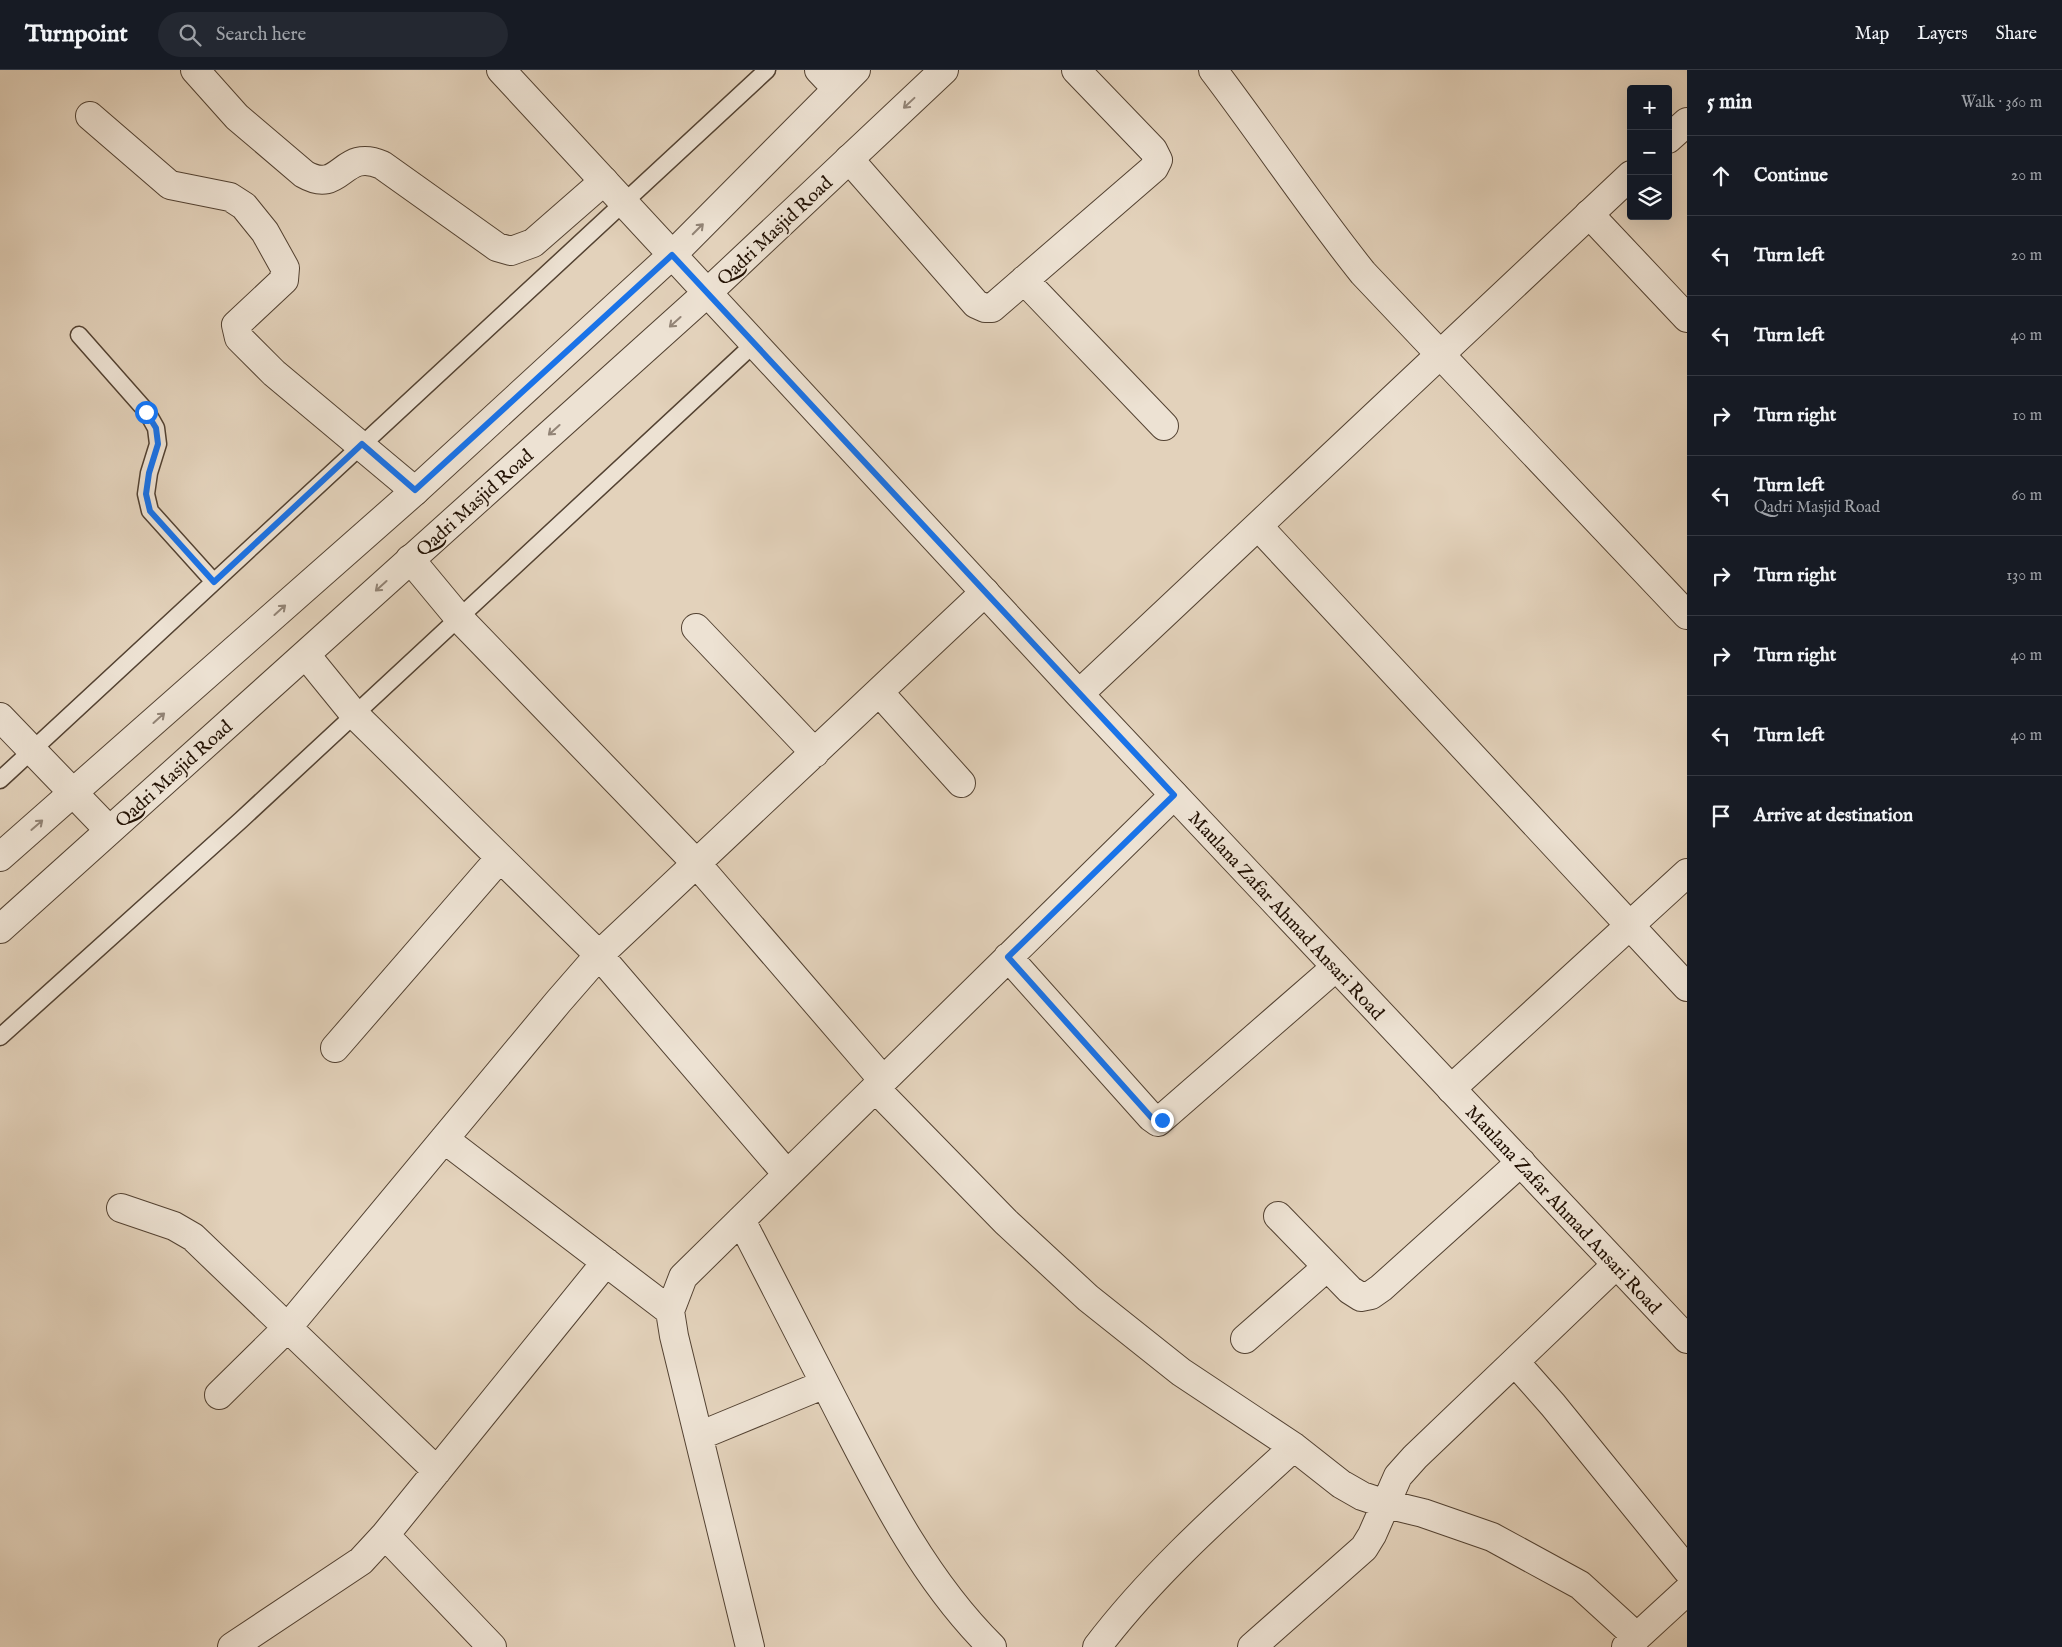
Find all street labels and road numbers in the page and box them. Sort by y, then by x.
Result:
street label: Qadri Masjid Road [712,171,839,291]
street label: Qadri Masjid Road [412,444,540,562]
street label: Qadri Masjid Road [111,715,239,833]
street label: Maulana Zafar Ahmad Ansari Road [1182,807,1389,1026]
street label: Maulana Zafar Ahmad Ansari Road [1459,1101,1666,1320]

